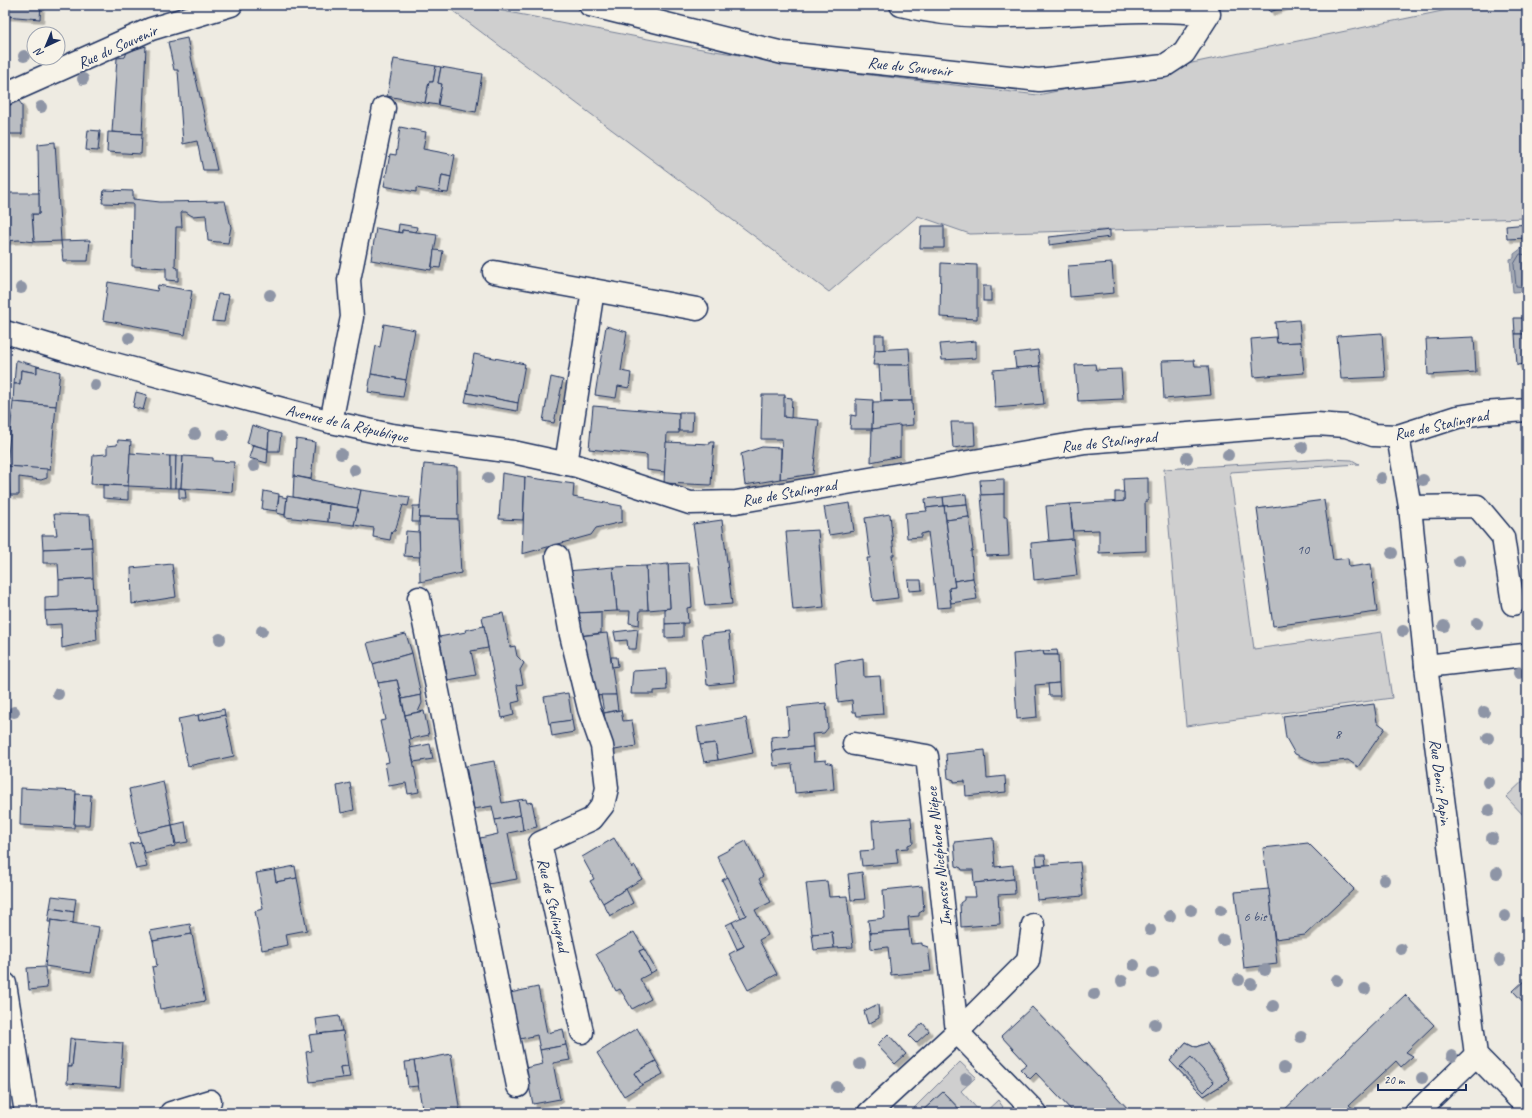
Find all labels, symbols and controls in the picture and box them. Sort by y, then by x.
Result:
street label: Rue du Souvenir [75,20,162,73]
north arrow [26,26,66,66]
text: N [30,44,46,61]
street label: Rue du Souvenir [867,53,955,82]
street label: Avenue de la République [284,400,411,448]
street label: Rue de Stalingrad [1392,405,1493,445]
street label: Rue de Stalingrad [1060,427,1160,457]
street label: Rue de Stalingrad [740,474,841,511]
house number: 10 [1297,541,1311,558]
house number: 8 [1335,726,1343,743]
street label: Rue Denis Papin [1425,738,1455,827]
street label: Impasse Nicéphore Niépce [922,784,956,928]
street label: Rue de Stalingrad [533,856,574,957]
house number: 6 bis [1243,908,1268,925]
scale bar [1378,1066,1466,1092]
text: 20 m [1384,1072,1406,1088]

